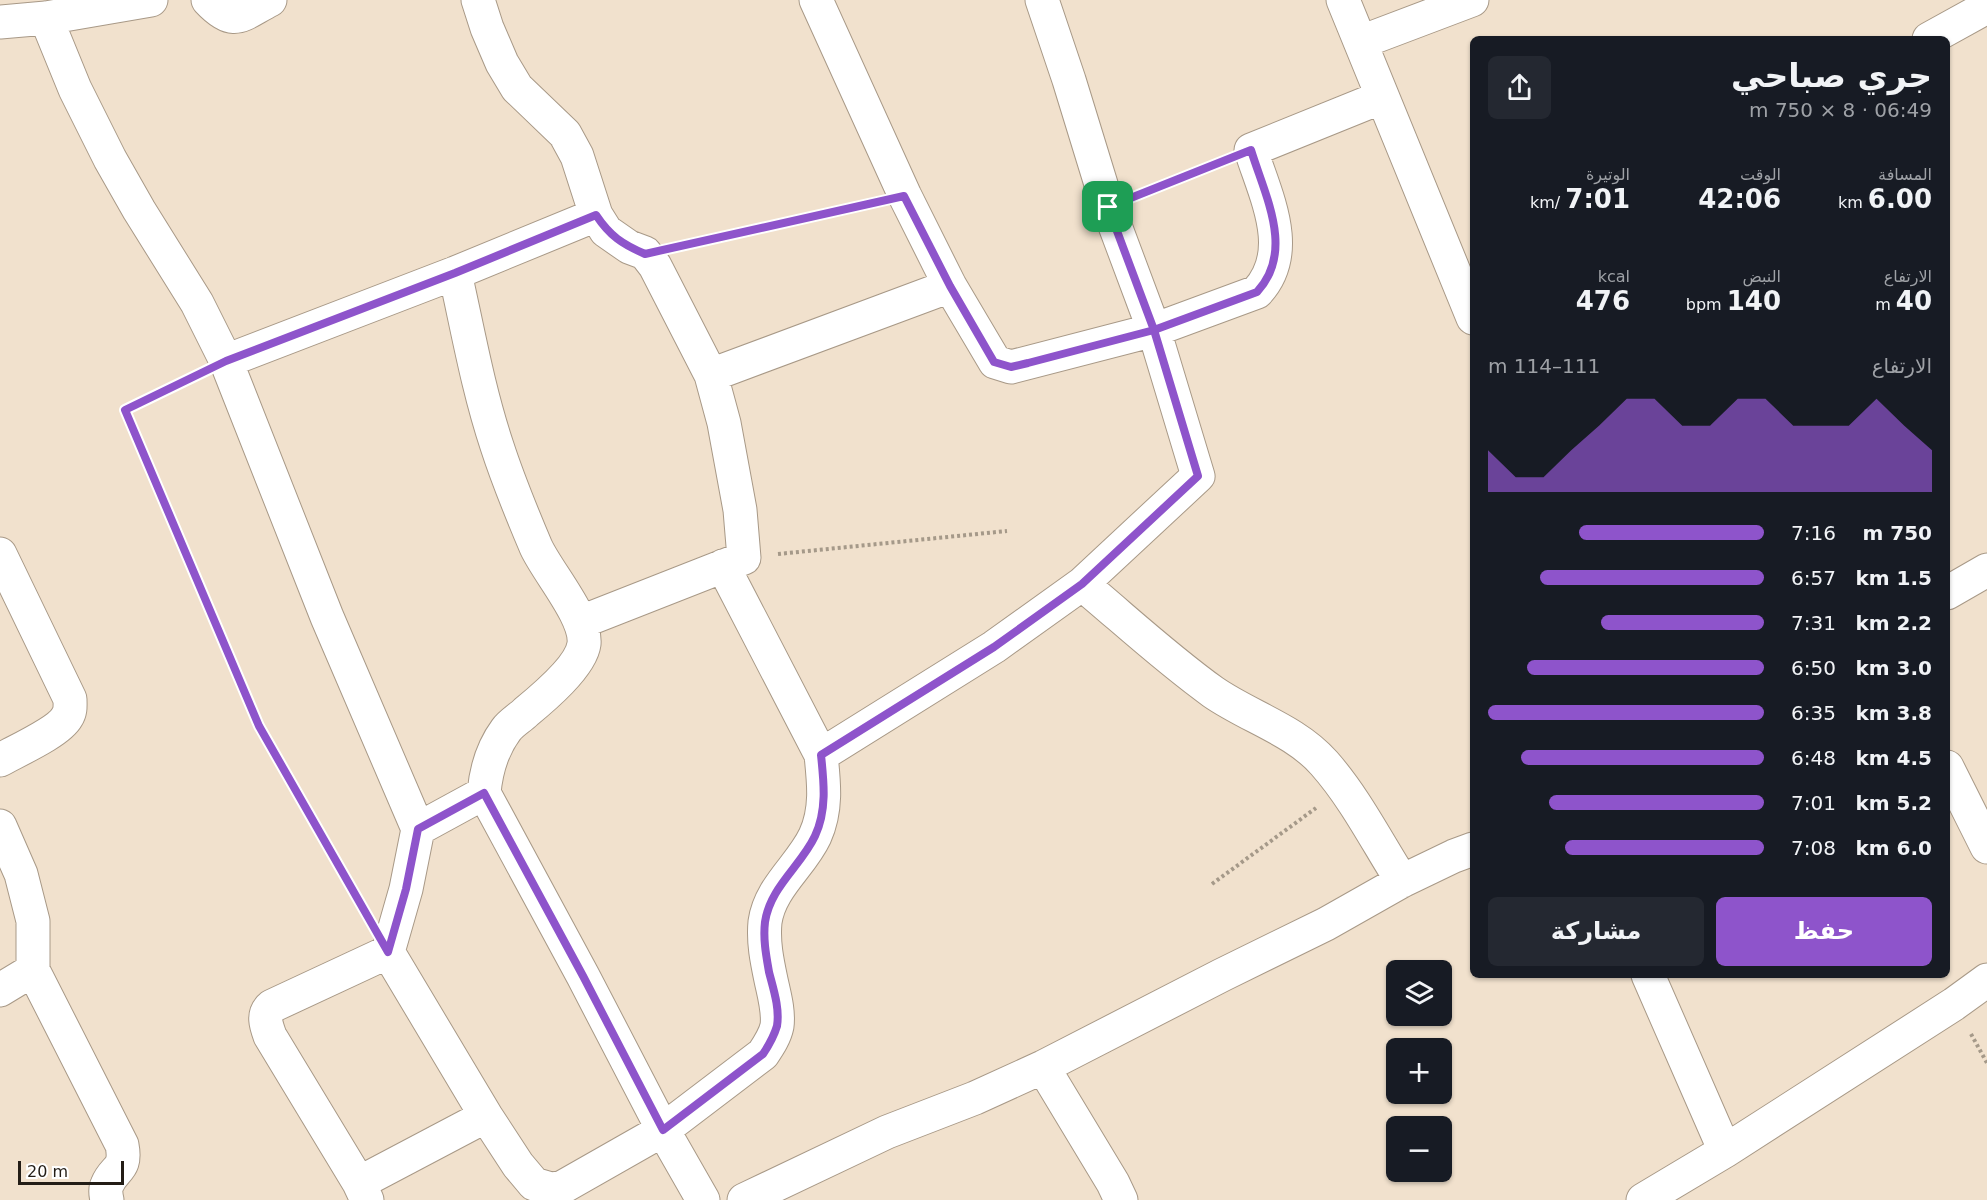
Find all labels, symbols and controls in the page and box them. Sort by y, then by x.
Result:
button: share [1488,56,1551,119]
text: جري صباحي [1731,56,1932,95]
text: 06:49 · 8 × 750 m [1749,98,1932,122]
text: الوتيرة [1586,165,1630,184]
text: الوقت [1740,165,1781,184]
text: المسافة [1878,165,1932,184]
pin [1082,181,1133,232]
text: 7:01 [1565,184,1630,214]
text: 42:06 [1698,184,1781,214]
text: 6.00 [1868,184,1932,214]
icon: arrive [1091,190,1124,223]
text: /km [1530,193,1565,212]
text: km [1838,193,1868,212]
text: kcal [1598,267,1630,286]
text: النبض [1742,267,1781,286]
text: الارتفاع [1884,267,1932,286]
text: 476 [1576,286,1630,316]
text: 140 [1727,286,1781,316]
text: 40 [1896,286,1932,316]
text: bpm [1686,295,1727,314]
text: m [1875,295,1896,314]
text: 111–114 m [1488,354,1600,378]
text: الارتفاع [1872,354,1932,378]
text: 7:16 [1791,521,1836,545]
text: 750 m [1862,521,1932,545]
text: 6:57 [1791,566,1836,590]
text: 1.5 km [1855,566,1932,590]
text: 7:31 [1791,611,1836,635]
text: 2.2 km [1855,611,1932,635]
text: 6:50 [1791,656,1836,680]
text: 3.0 km [1855,656,1932,680]
text: 6:35 [1791,701,1836,725]
text: 3.8 km [1855,701,1932,725]
text: 6:48 [1791,746,1836,770]
text: 4.5 km [1855,746,1932,770]
text: 7:01 [1791,791,1836,815]
text: 5.2 km [1855,791,1932,815]
text: 7:08 [1791,836,1836,860]
text: 6.0 km [1855,836,1932,860]
button: مشاركة [1488,897,1704,966]
button: حفظ [1716,897,1932,966]
map controls [1386,960,1452,1182]
button: layers [1386,960,1452,1026]
button: + [1386,1038,1452,1104]
button: − [1386,1116,1452,1182]
scale bar [18,1158,124,1186]
text: 20 m [27,1162,68,1181]

